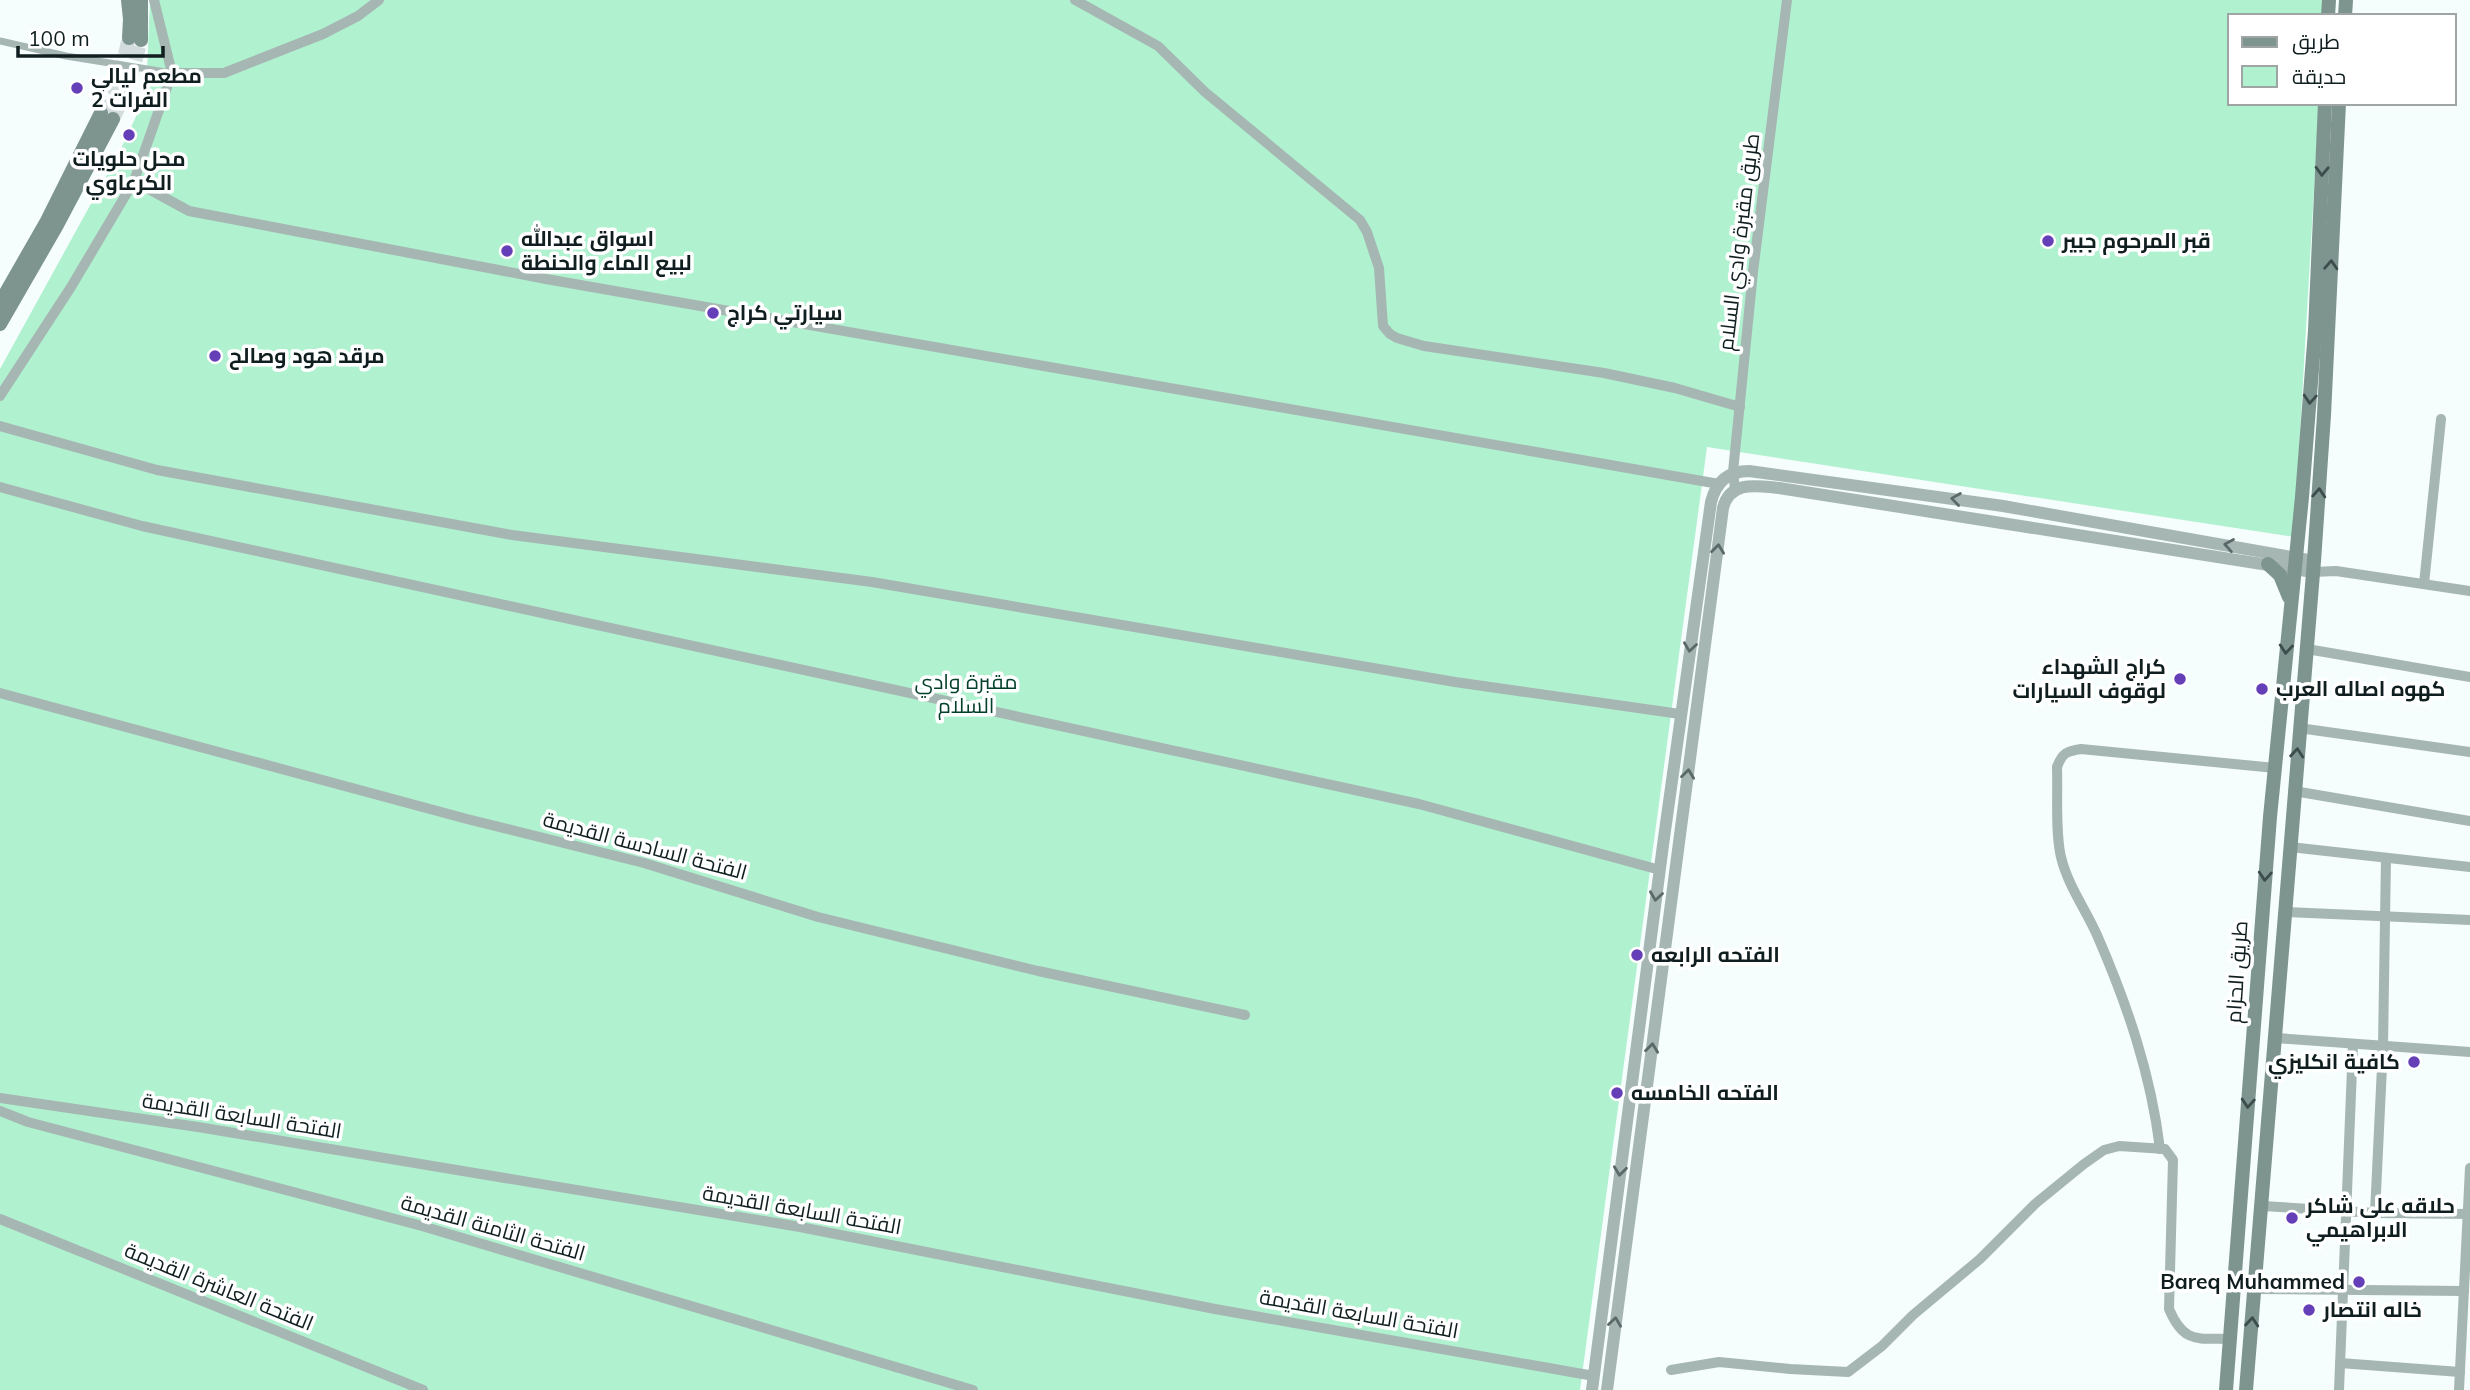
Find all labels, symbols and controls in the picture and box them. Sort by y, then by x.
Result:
scale bar [18,14,163,58]
legend [2228,14,2456,105]
text: 100 m [28,25,90,51]
text: طريق [2292,28,2340,55]
place label: مطعم ليالي الفرات 2 [91,62,202,112]
text: حديقة [2292,63,2346,89]
marker: مطعم ليالي الفرات 2 [69,80,85,96]
marker: محل حلويات الكرعاوي [121,127,137,143]
street label: طريق مقبرة وادي السلام [1712,132,1768,353]
place label: محل حلويات الكرعاوي [72,145,186,200]
one-way arrow [2314,167,2330,177]
place label: اسواق عبدالله لبيع الماء والحنطة [521,224,692,277]
place label: قبر المرحوم جبير [2061,227,2211,255]
marker: قبر المرحوم جبير [2040,233,2056,249]
marker: اسواق عبدالله لبيع الماء والحنطة [499,243,515,259]
one-way arrow [2324,260,2339,271]
place label: سيارتي كراج [727,299,843,330]
marker: سيارتي كراج [705,305,721,321]
place label: مرقد هود وصالح [229,342,385,370]
marker: مرقد هود وصالح [207,348,223,364]
one-way arrow [2303,393,2318,404]
one-way arrow [2311,487,2326,498]
one-way arrow [1950,492,1962,507]
one-way arrow [2223,538,2235,553]
one-way arrow [1710,543,1725,554]
one-way arrow [1683,641,1698,653]
one-way arrow [2279,644,2294,655]
place label: كراج الشهداء لوقوف السيارات [2012,653,2166,704]
park label: مقبرة وادي السلام [914,668,1018,720]
marker: كراج الشهداء لوقوف السيارات [2172,671,2188,687]
place label: كهوه اصاله العرب [2276,675,2445,702]
marker: كهوه اصاله العرب [2254,681,2270,697]
one-way arrow [2289,748,2304,759]
one-way arrow [1680,768,1695,780]
street label: الفتحة السادسة القديمة [540,805,750,885]
one-way arrow [2258,870,2273,881]
one-way arrow [1649,891,1664,902]
street label: طريق الحزام [2219,920,2255,1024]
place label: الفتحه الرابعه [1651,941,1780,967]
marker: الفتحه الرابعه [1629,947,1645,963]
one-way arrow [1644,1042,1659,1054]
place label: كافية انكليزي [2268,1048,2400,1079]
marker: كافية انكليزي [2406,1054,2422,1070]
place label: الفتحه الخامسه [1631,1079,1779,1105]
marker: الفتحه الخامسه [1609,1085,1625,1101]
street label: الفتحة السابعة القديمة [141,1086,344,1144]
one-way arrow [2241,1097,2256,1108]
one-way arrow [1613,1165,1628,1176]
street label: الفتحة السابعة القديمة [701,1179,904,1239]
street label: الفتحة الثامنة القديمة [398,1188,588,1266]
place label: حلاقه علي شاكر الابراهيمي [2305,1192,2455,1247]
marker: حلاقه علي شاكر الابراهيمي [2284,1210,2300,1226]
street label: الفتحة العاشرة القديمة [121,1236,318,1336]
place label: Bareq Muhammed [2160,1268,2345,1294]
marker: Bareq Muhammed [2351,1274,2367,1290]
street label: الفتحة السابعة القديمة [1258,1283,1461,1343]
place label: خاله انتصار [2322,1296,2422,1322]
marker: خاله انتصار [2301,1302,2317,1318]
one-way arrow [1608,1316,1623,1328]
one-way arrow [2244,1316,2259,1327]

